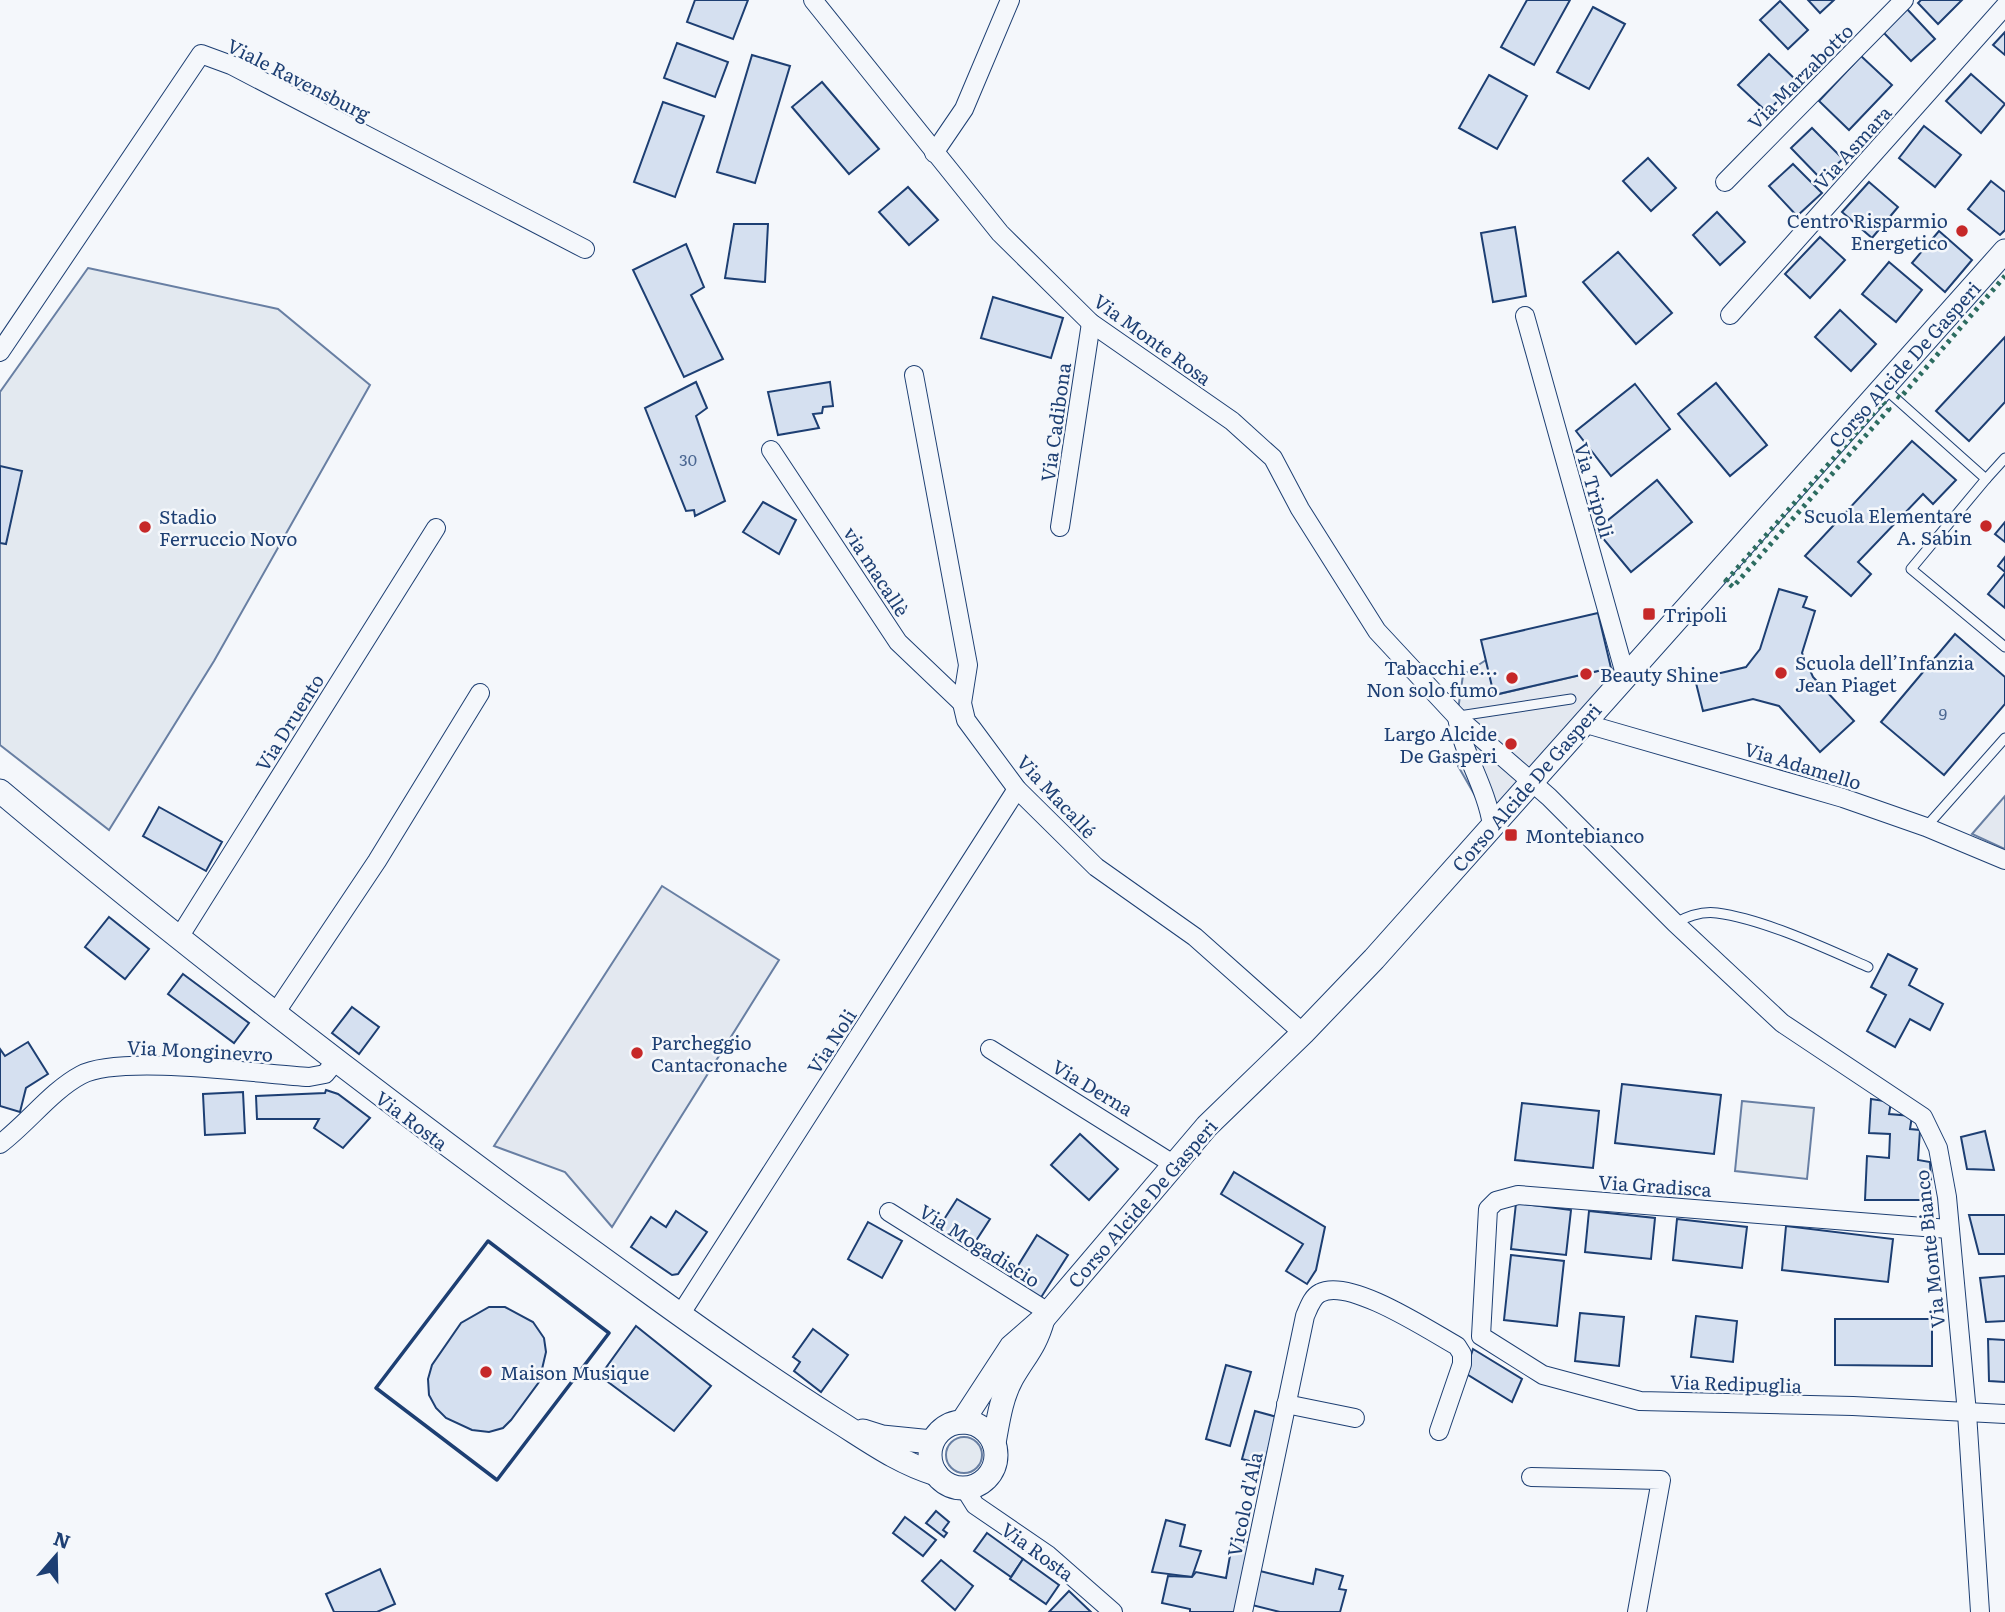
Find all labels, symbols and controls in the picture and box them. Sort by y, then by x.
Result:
street label: Via Marzabotto [1741,17,1859,135]
street label: Viale Ravensburg [223,31,376,127]
street label: Via Asmara [1807,98,1898,195]
place label: Centro Risparmio Energetico [1787,206,1948,256]
marker: Centro Risparmio Energetico [1954,223,1970,239]
street label: Corso Alcide De Gasperi [1821,275,1987,453]
street label: Via Monte Rosa [1088,287,1218,392]
street label: Via Cadibona [1033,360,1077,483]
street label: Via Tripoli [1568,439,1622,541]
house number: 30 [679,447,697,471]
place label: Scuola Elementare A. Sabin [1804,501,1972,551]
place label: Stadio Ferruccio Novo [159,502,297,552]
marker: Scuola Elementare A. Sabin [1978,518,1994,534]
marker: Stadio Ferruccio Novo [137,519,153,535]
street label: via macallè [837,520,917,622]
place label: Tripoli [1663,600,1727,628]
marker: Tripoli [1641,606,1657,622]
place label: Scuola dell’Infanzia Jean Piaget [1795,648,1975,698]
place label: Tabacchi e... Non solo fumo [1366,653,1498,703]
place label: Beauty Shine [1600,660,1719,688]
marker: Scuola dell’Infanzia Jean Piaget [1773,665,1789,681]
marker: Beauty Shine [1578,666,1594,682]
street label: Via Druento [248,668,330,776]
marker: Tabacchi e... Non solo fumo [1504,670,1520,686]
street label: Corso Alcide De Gasperi [1445,696,1607,878]
house number: 9 [1939,701,1947,725]
place label: Largo Alcide De Gasperi [1383,719,1497,769]
street label: Via Adamello [1741,734,1865,796]
marker: Largo Alcide De Gasperi [1503,736,1519,752]
street label: Via Macallé [1011,748,1103,844]
place label: Montebianco [1525,821,1644,849]
marker: Montebianco [1503,827,1519,843]
street label: Via Noli [799,1003,863,1079]
place label: Parcheggio Cantacronache [651,1028,788,1078]
street label: Via Monginevro [126,1032,274,1068]
marker: Parcheggio Cantacronache [629,1045,645,1061]
street label: Via Derna [1047,1052,1139,1123]
street label: Via Rosta [370,1083,455,1157]
street label: Corso Alcide De Gasperi [1061,1112,1223,1294]
street label: Via Gradisca [1597,1167,1713,1203]
street label: Via Monte Bianco [1907,1169,1951,1329]
street label: Via Mogadiscio [914,1197,1046,1293]
place label: Maison Musique [500,1358,649,1386]
marker: Maison Musique [478,1364,494,1380]
street label: Via Redipuglia [1669,1367,1803,1399]
street label: Vicolo d'Ala [1219,1448,1269,1559]
street label: Via Rosta [996,1515,1081,1588]
north arrow [21,1521,91,1591]
text: N [50,1523,74,1555]

